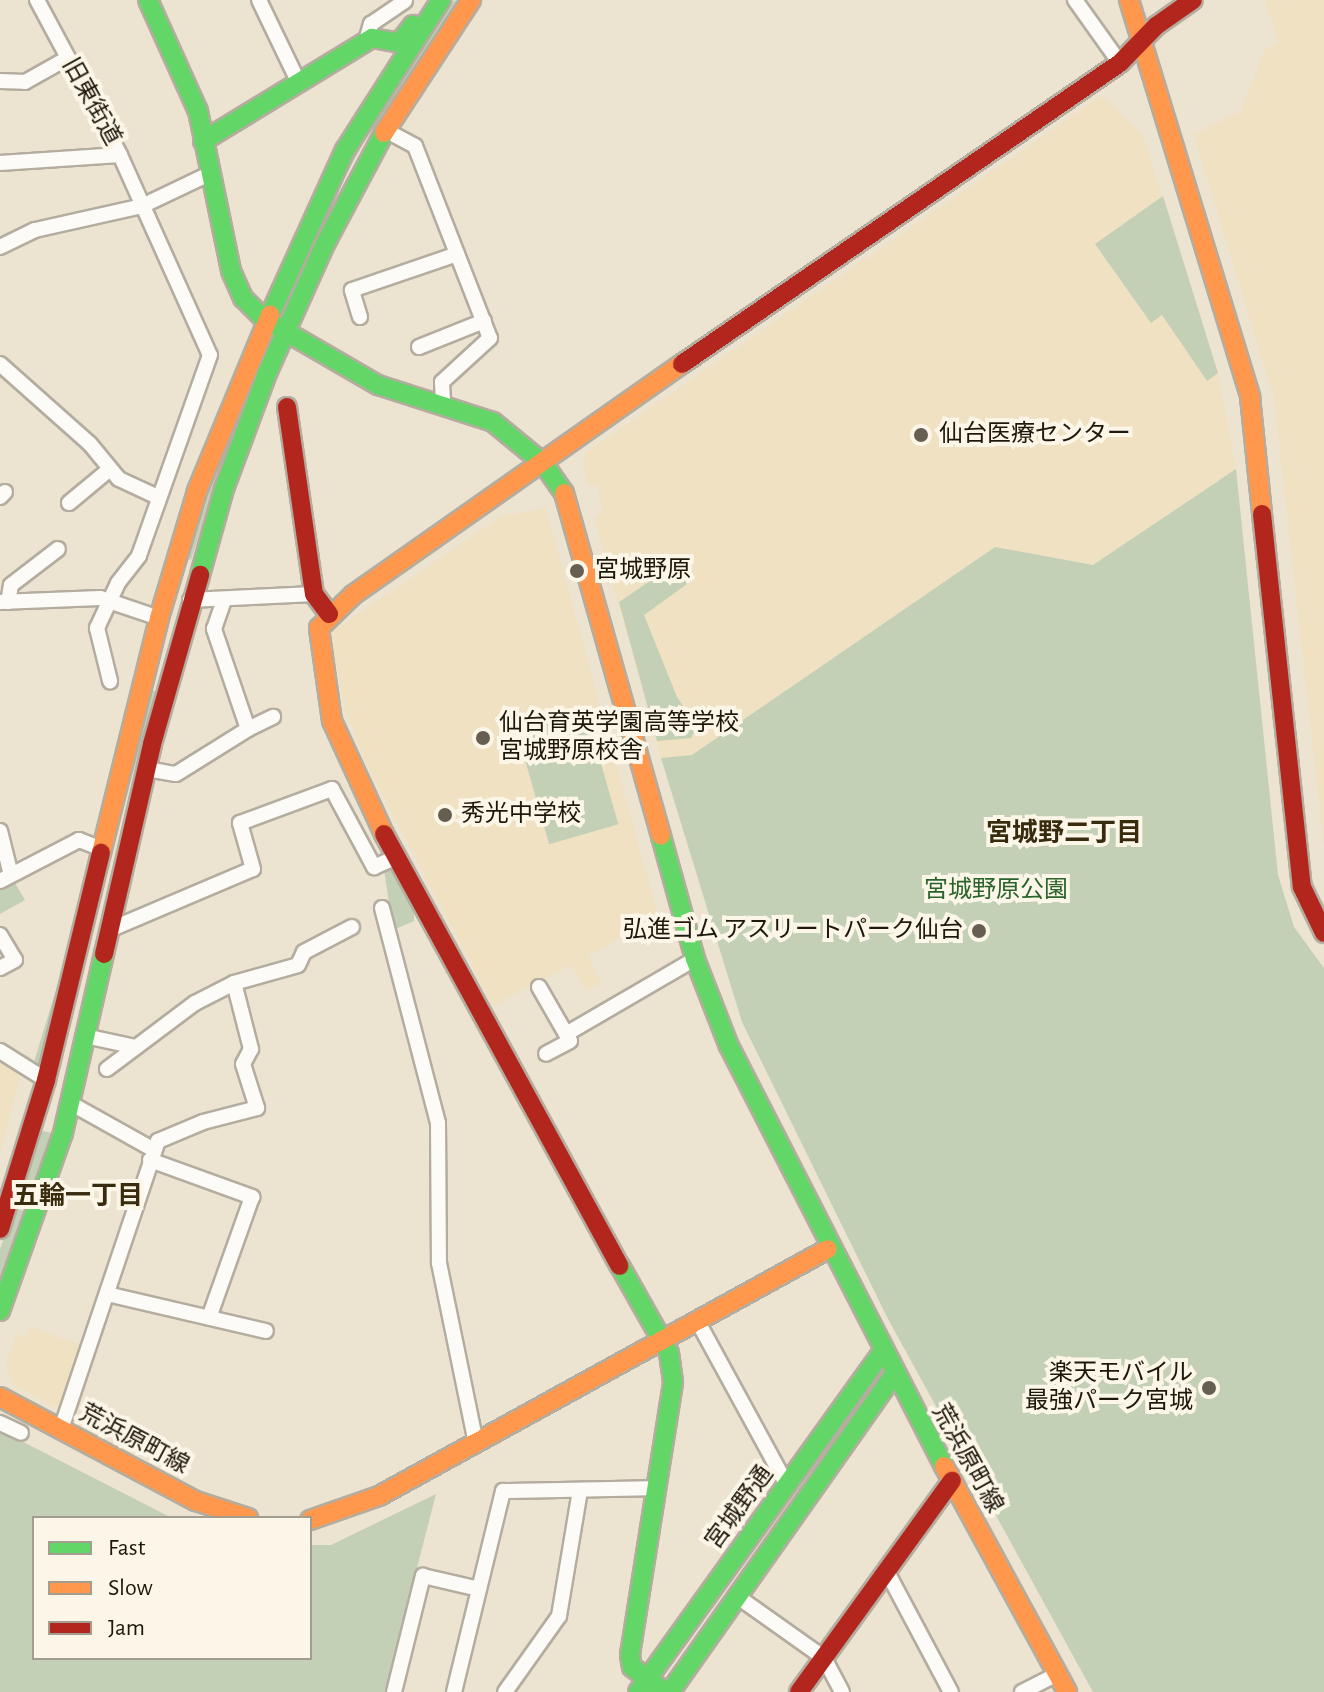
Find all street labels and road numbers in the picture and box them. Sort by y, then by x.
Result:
street label: 旧東街道 [55,53,127,151]
street label: 荒浜原町線 [74,1399,194,1481]
street label: 荒浜原町線 [925,1400,1009,1518]
street label: 宮城野通 [700,1461,780,1555]

